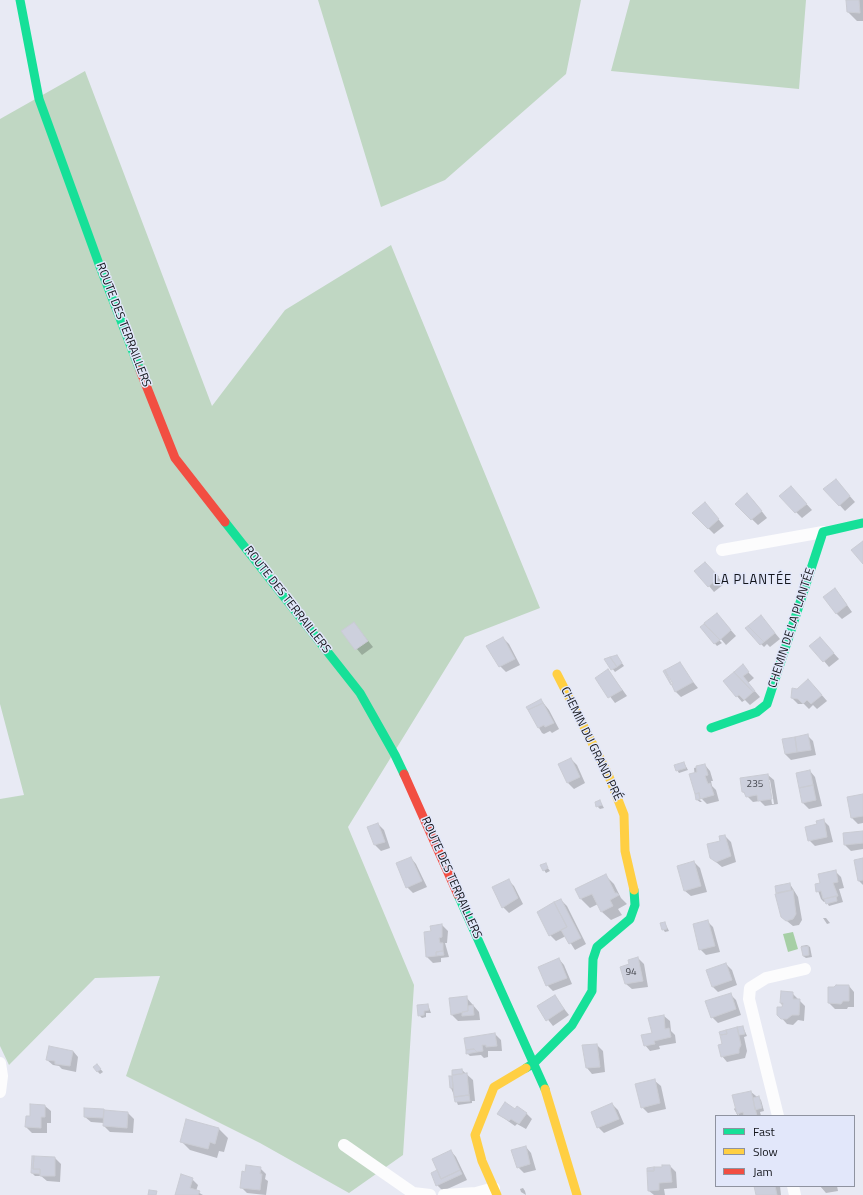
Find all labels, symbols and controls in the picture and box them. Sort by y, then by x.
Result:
street label: ROUTE DES TERRAILLERS [93,261,153,389]
street label: ROUTE DES TERRAILLERS [241,544,333,656]
street label: CHEMIN DE LA PLANTÉE [766,566,818,690]
district label: LA PLANTÉE [714,573,792,589]
street label: CHEMIN DU GRAND PRÉ [557,685,625,803]
house number: 235 [747,779,763,791]
street label: ROUTE DES TERRAILLERS [418,815,484,941]
house number: 94 [625,967,637,979]
legend [715,1115,855,1187]
text: Fast [753,1122,775,1141]
text: Slow [753,1142,778,1161]
text: Jam [753,1162,773,1181]

